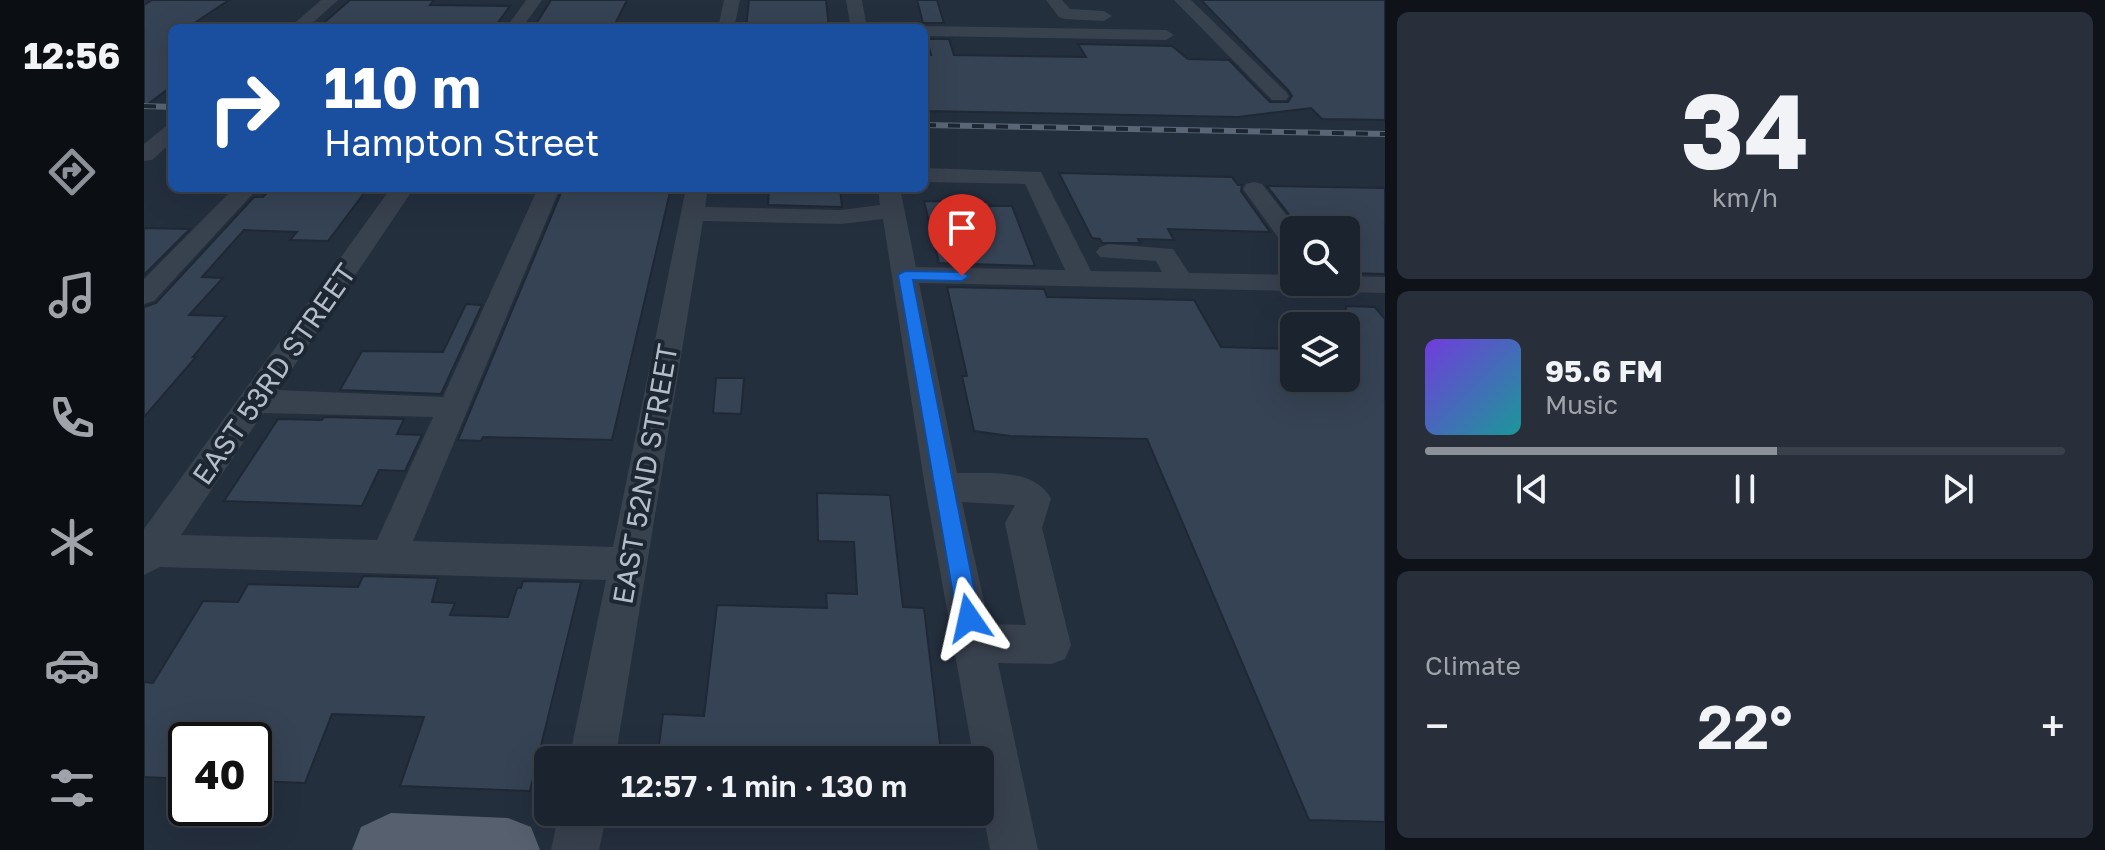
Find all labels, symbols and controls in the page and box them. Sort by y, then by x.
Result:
text: 12:56 [24,34,120,77]
text: 110 m [324,53,481,120]
icon: right [192,56,296,160]
text: 34 [1681,67,1809,192]
text: Hampton Street [324,121,599,164]
icon: directions [44,144,100,200]
text: km/h [1712,182,1778,213]
pin [928,194,996,276]
icon: arrive [940,206,984,250]
map controls [1280,216,1360,392]
button: search [1280,216,1360,296]
street label: EAST 53RD STREET [185,257,362,490]
icon: music [44,267,100,323]
button: layers [1280,312,1360,392]
street label: EAST 52ND STREET [605,341,684,607]
text: 95.6 FM [1545,353,1663,389]
text: Music [1545,389,1618,420]
icon: phone [44,390,100,446]
icon: previous [1510,467,1554,511]
icon: pause [1723,467,1767,511]
icon: next [1936,467,1980,511]
icon: climate [44,514,100,570]
position arrow [927,576,1011,660]
icon: car [44,637,100,693]
text: Climate [1425,650,1521,681]
text: 22° [1697,690,1793,762]
text: − [1425,699,1449,752]
text: + [2041,699,2065,752]
speed limit sign: 40 [168,722,272,826]
icon: filters [44,760,100,816]
text: 12:57 · 1 min · 130 m [621,768,907,804]

